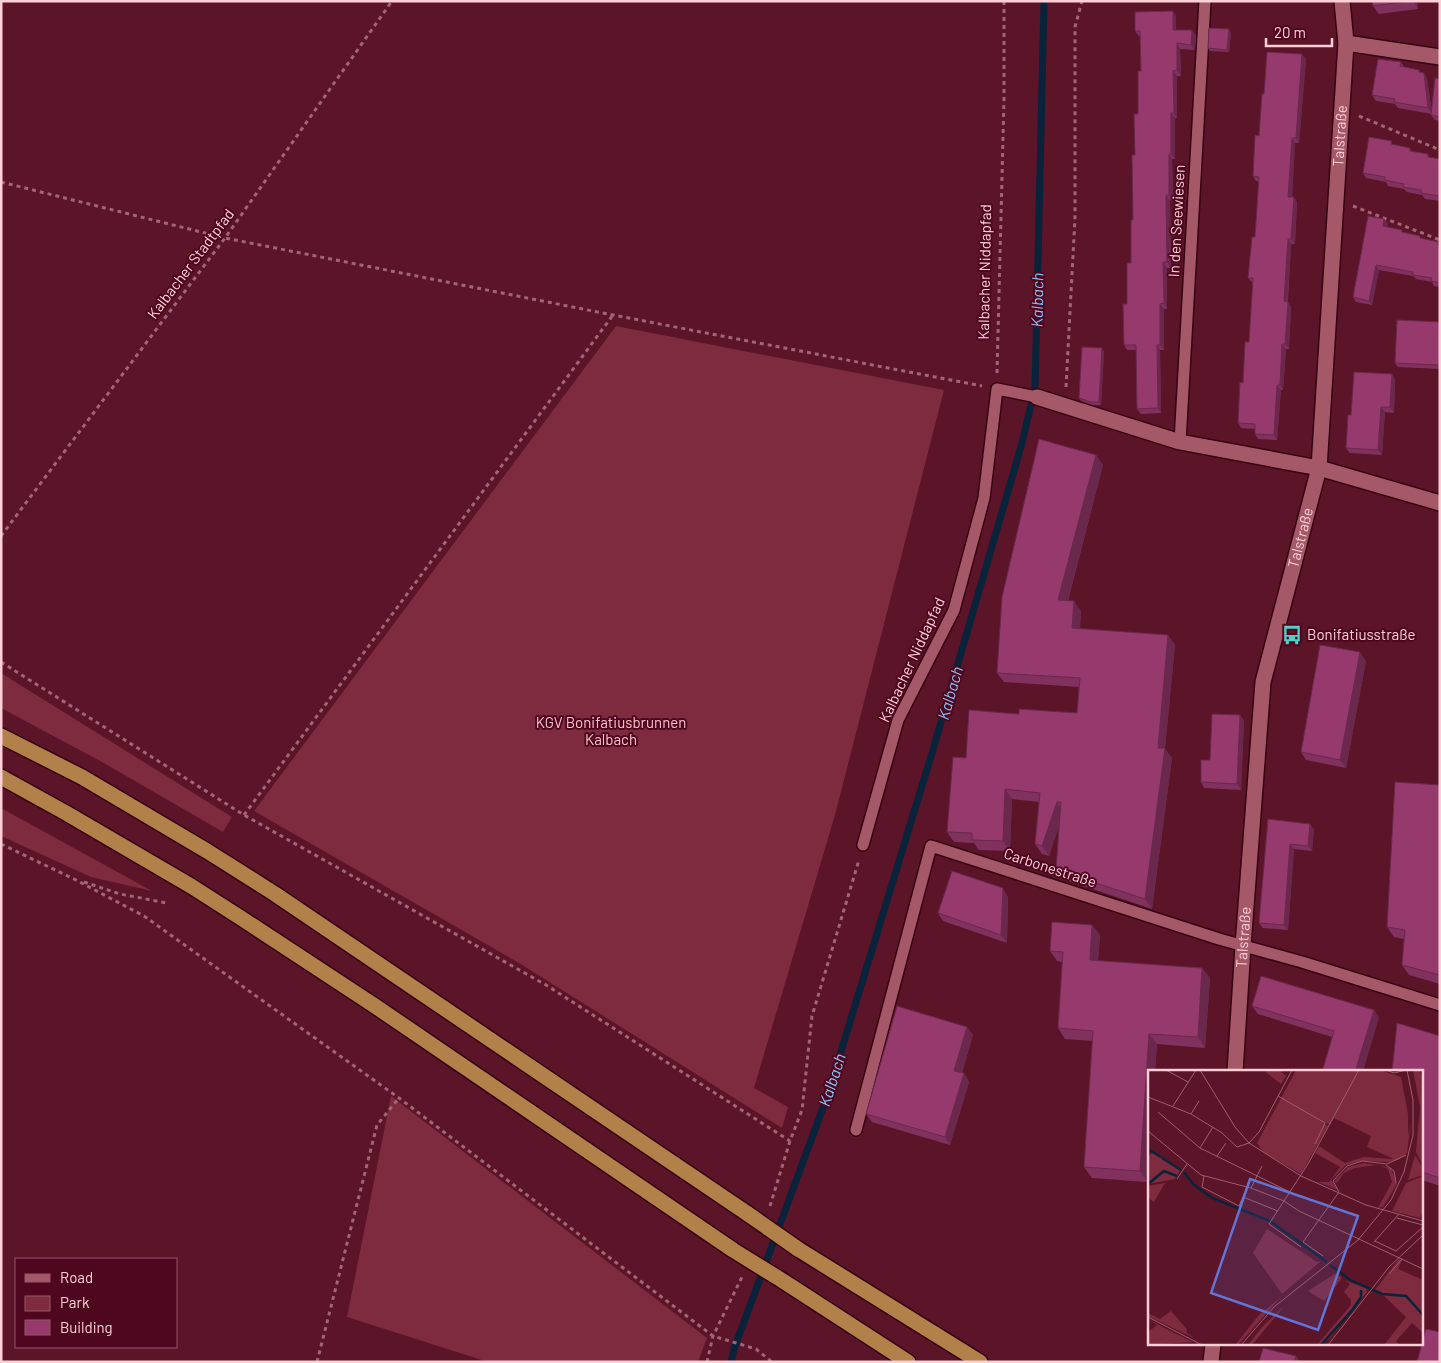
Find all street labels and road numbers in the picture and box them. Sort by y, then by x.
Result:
street label: Talstraße [1328,105,1350,167]
street label: In den Seewiesen [1164,164,1188,278]
street label: Kalbacher Niddapfad [974,204,994,340]
street label: Kalbacher Stadtpfad [143,205,237,322]
street label: Talstraße [1283,506,1316,570]
street label: Kalbacher Niddapfad [875,595,949,725]
street label: Carbonestraße [1002,844,1099,890]
street label: Talstraße [1232,906,1254,969]

